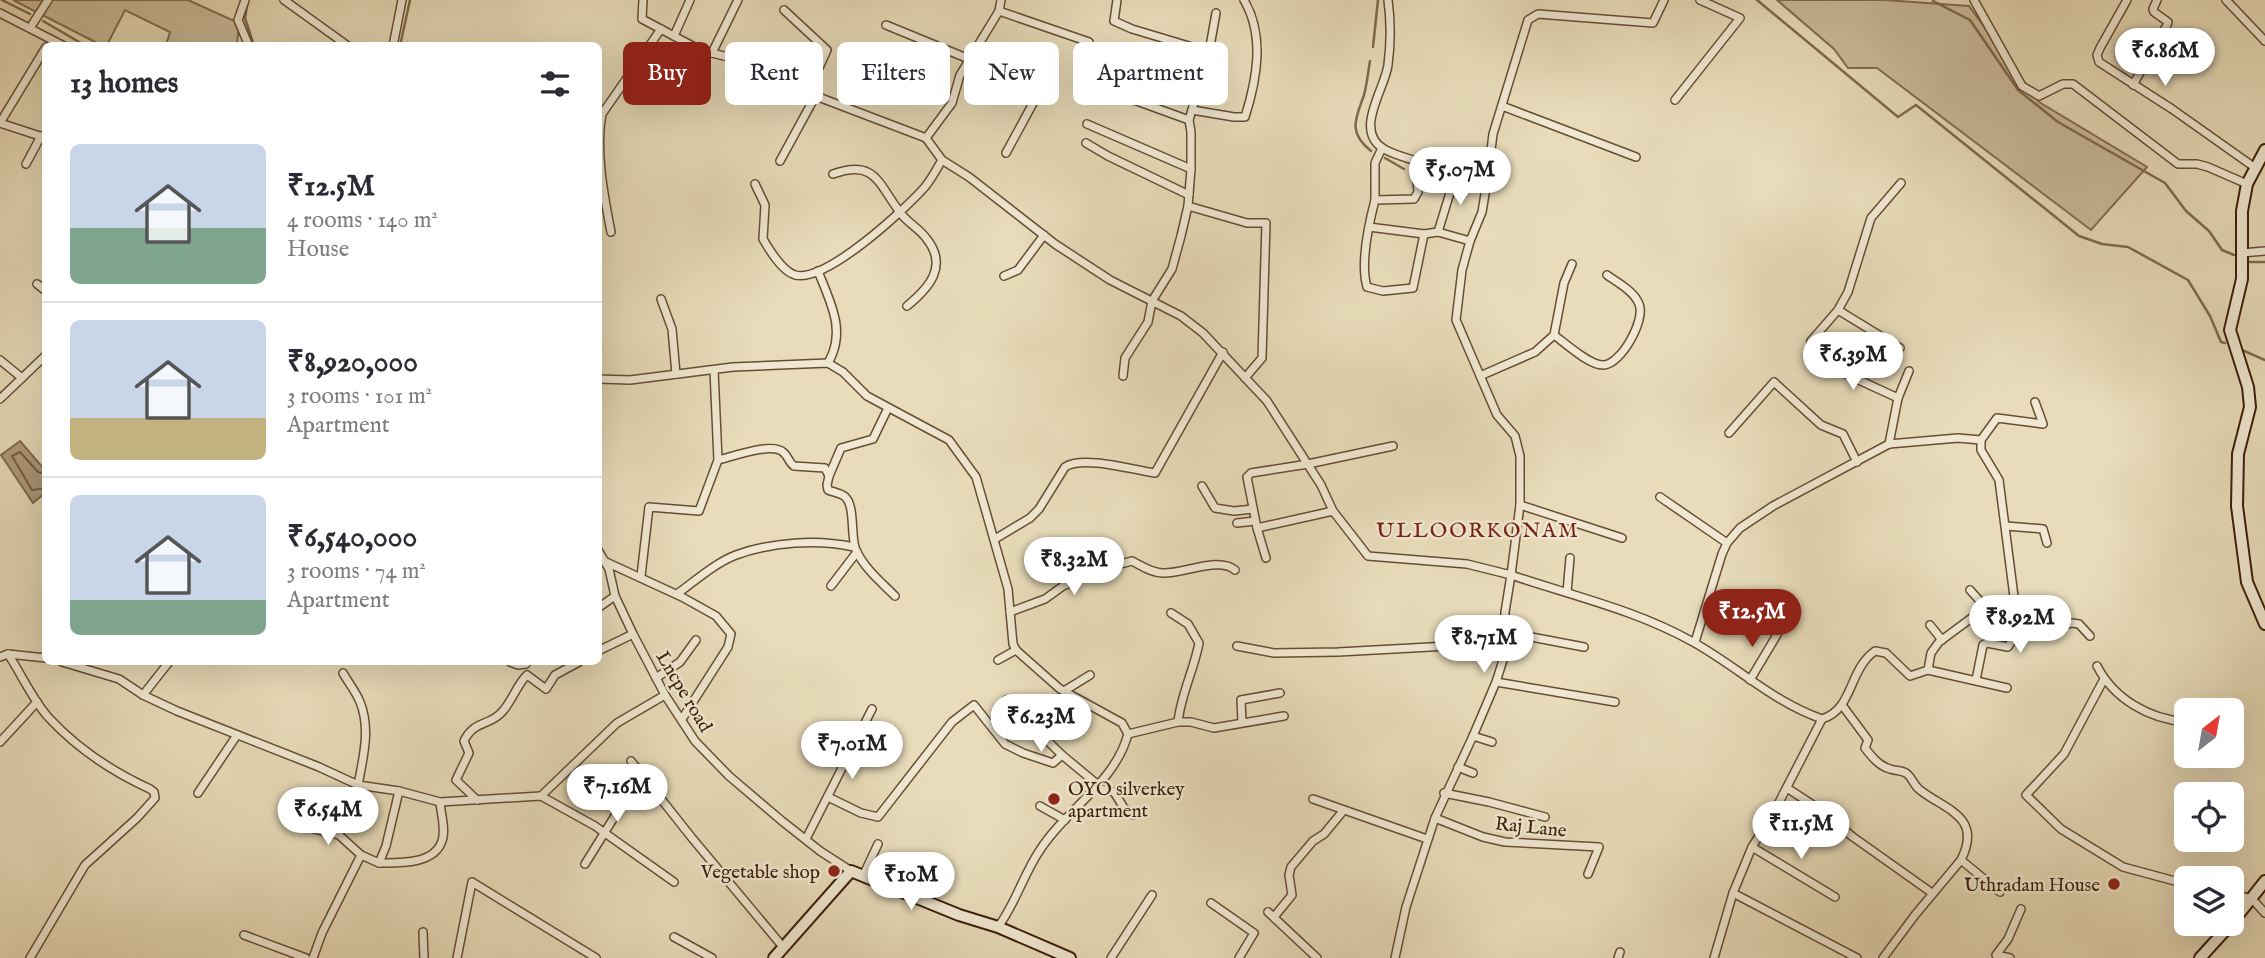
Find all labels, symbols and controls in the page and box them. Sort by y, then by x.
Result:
pin: ₹6.86M [2108,28,2222,88]
text: ₹6.86M [2131,36,2199,65]
chip: Buy [623,42,711,105]
chip: Rent [725,42,823,105]
chip: Filters [837,42,950,105]
chip: New [964,42,1059,105]
chip: Apartment [1073,42,1228,105]
text: 13 homes [70,65,178,103]
icon: filters [536,65,574,103]
pin: ₹5.07M [1403,148,1517,207]
text: ₹5.07M [1425,155,1495,184]
text: ₹12.5M [287,168,375,206]
icon: home [126,172,210,256]
text: 4 rooms · 140 m² [287,206,438,235]
text: House [287,235,349,264]
pin: ₹6.39M [1796,332,1910,392]
text: ₹6.39M [1819,340,1887,369]
text: ₹8,920,000 [287,344,418,382]
icon: home [126,348,210,432]
text: 3 rooms · 101 m² [287,382,432,411]
text: Apartment [287,411,390,440]
district label: ULLOORKONAM [1376,518,1580,545]
text: ₹6,540,000 [287,519,417,557]
icon: home [126,523,210,607]
pin: ₹8.32M [1017,538,1131,597]
text: ₹8.32M [1040,545,1108,574]
text: 3 rooms · 74 m² [287,557,426,586]
text: Apartment [287,586,390,615]
pin: ₹12.5M [1695,590,1809,649]
pin: ₹8.92M [1963,596,2077,655]
text: ₹12.5M [1718,597,1786,626]
text: ₹8.92M [1985,603,2055,632]
pin: ₹8.71M [1427,616,1541,675]
text: ₹8.71M [1451,623,1517,652]
street label: Lncpe road [650,647,717,738]
pin: ₹6.23M [984,694,1098,754]
north arrow [2174,698,2244,768]
map controls [2174,698,2244,936]
text: ₹6.23M [1007,702,1075,731]
pin: ₹7.01M [795,722,909,781]
text: ₹7.01M [817,729,887,758]
pin: ₹7.16M [560,764,674,824]
text: ₹7.16M [583,772,651,801]
place label: OYO silverkey apartment [1068,778,1185,824]
button: locate [2174,782,2244,852]
pin: ₹6.54M [271,788,385,847]
marker: OYO silverkey apartment [1046,791,1062,807]
text: ₹6.54M [294,795,362,824]
pin: ₹11.5M [1744,802,1858,861]
text: ₹11.5M [1768,809,1834,838]
street label: Raj Lane [1494,812,1568,844]
pin: ₹10M [870,852,952,912]
text: ₹10M [884,860,938,889]
place label: Vegetable shop [700,861,820,885]
marker: Vegetable shop [826,863,842,879]
button: layers [2174,866,2244,936]
place label: Uthradam House [1964,874,2100,898]
marker: Uthradam House [2106,876,2122,892]

